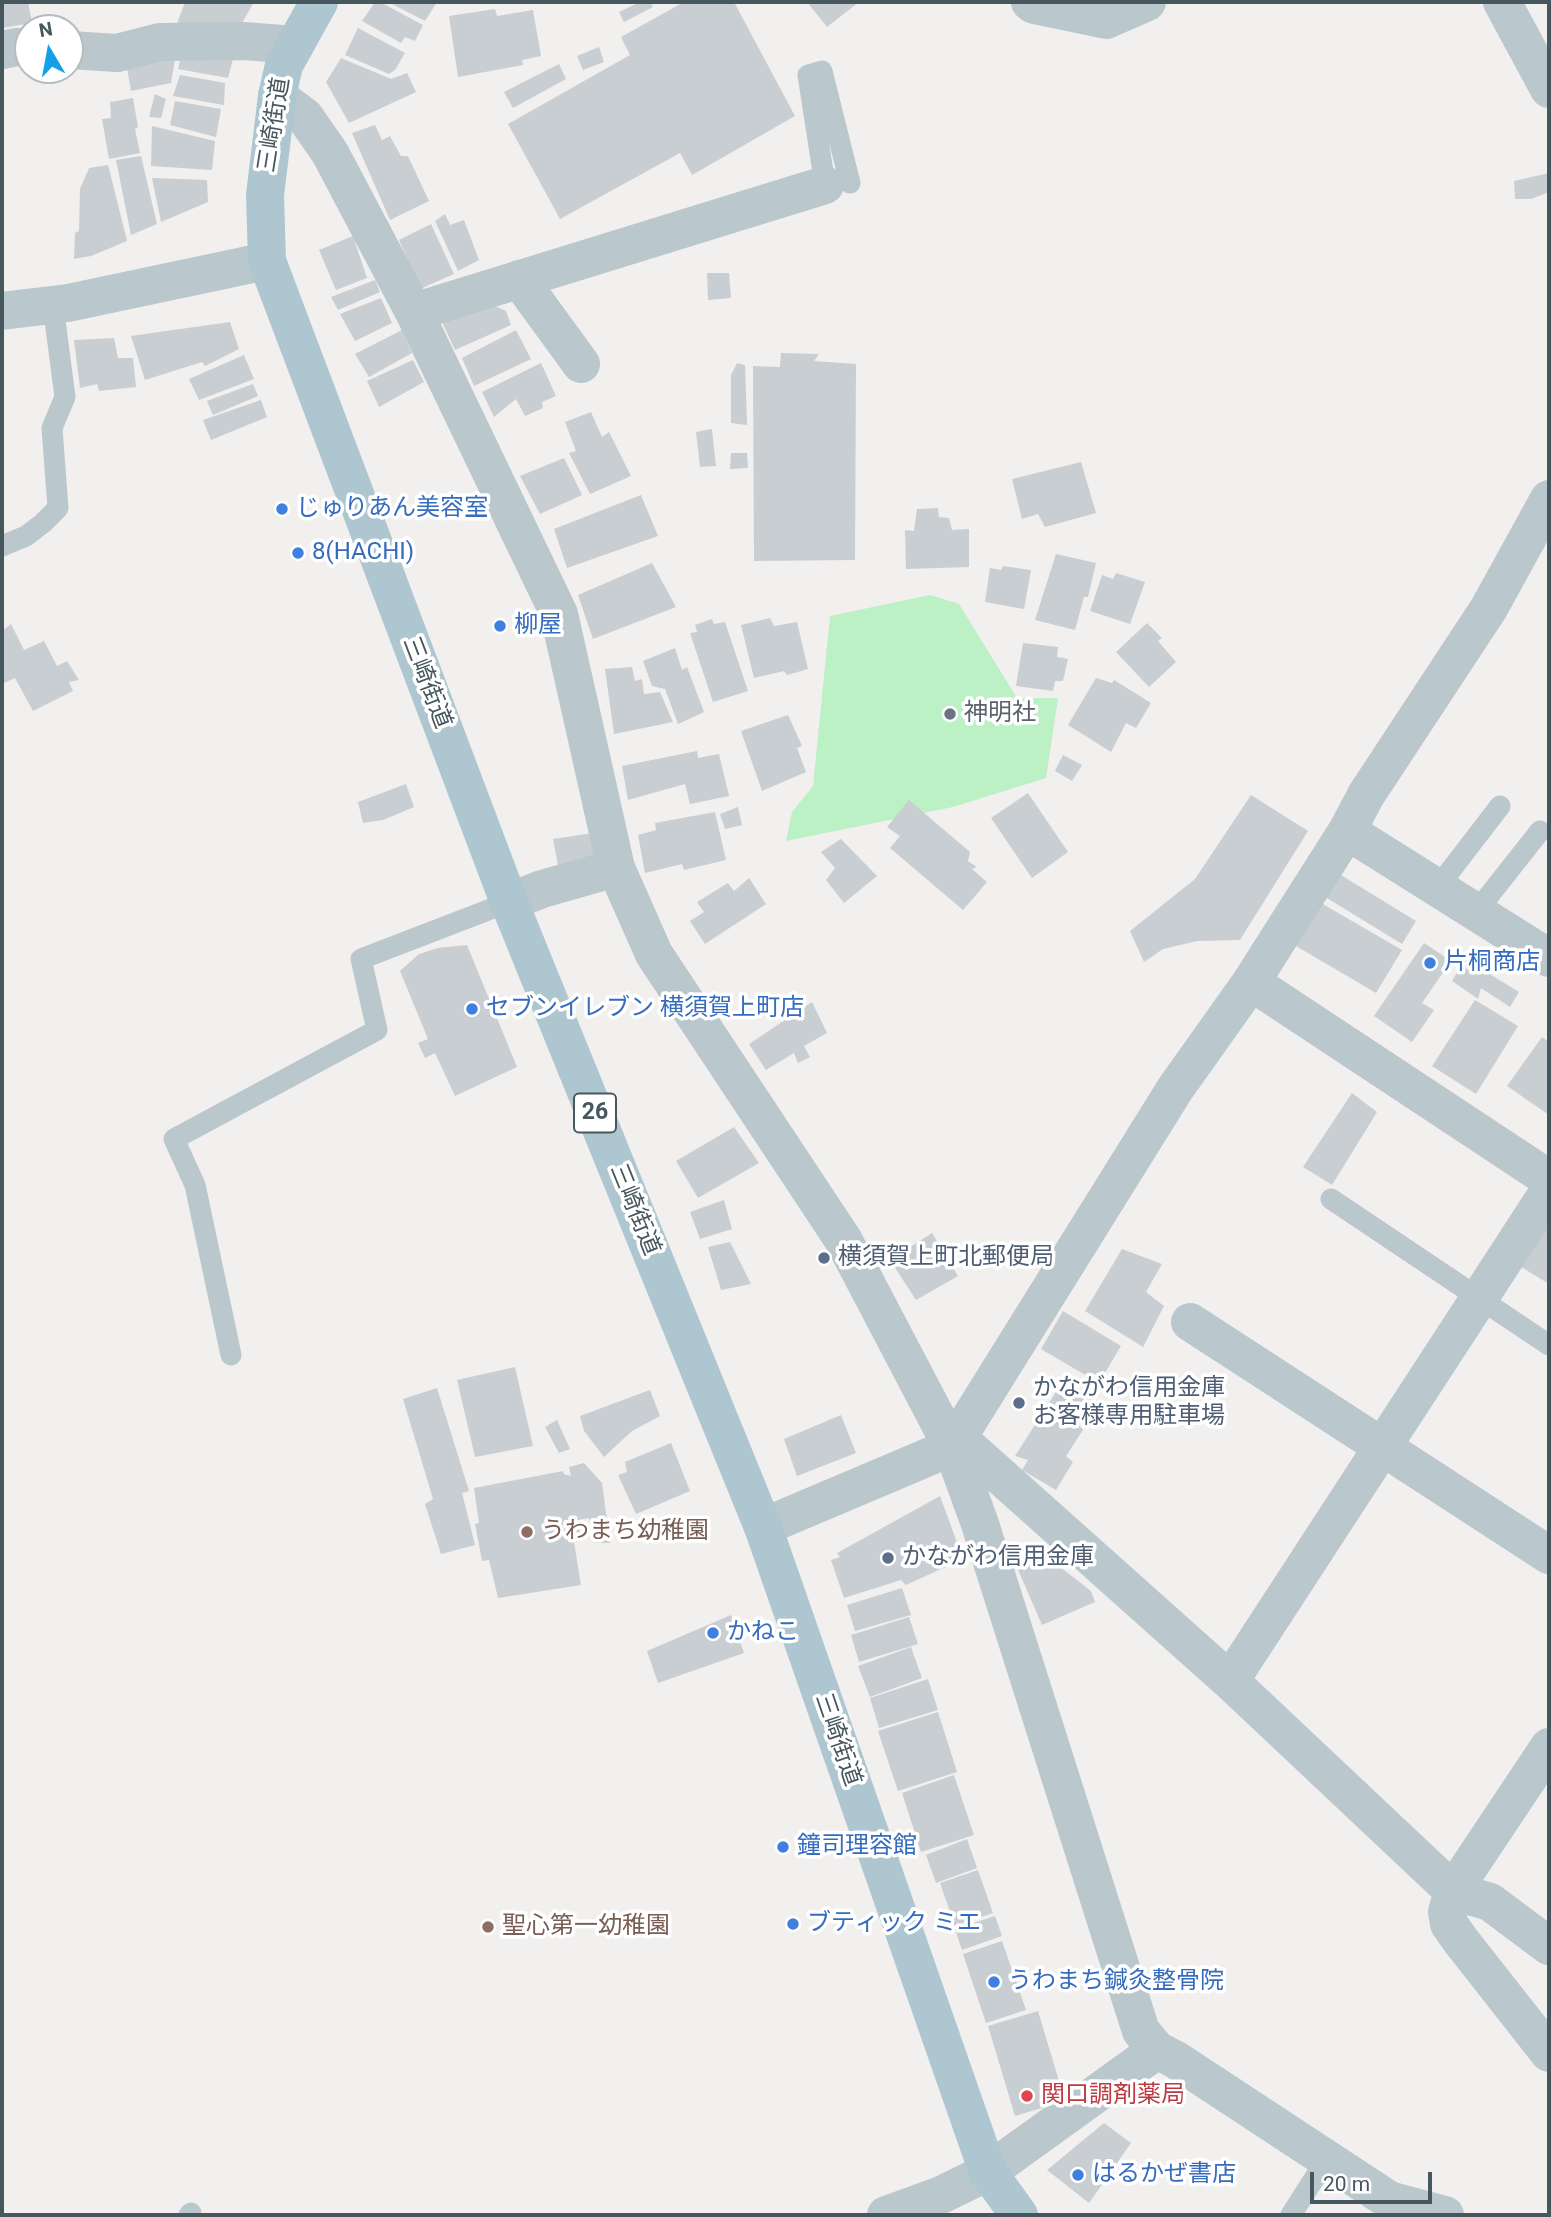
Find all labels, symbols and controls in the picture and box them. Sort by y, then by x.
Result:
north arrow [14,14,84,84]
text: N [37,17,54,42]
street label: 三崎街道 [253,75,297,175]
place label: じゅりあん美容室 [296,495,488,523]
marker: じゅりあん美容室 [274,501,290,517]
place label: 8(HACHI) [312,539,414,567]
marker: 8(HACHI) [290,545,306,561]
place label: 柳屋 [514,612,562,640]
marker: 柳屋 [492,618,508,634]
street label: 三崎街道 [395,633,457,733]
place label: 神明社 [964,700,1036,728]
marker: 神明社 [942,706,958,722]
place label: 片桐商店 [1444,949,1540,977]
marker: 片桐商店 [1422,955,1438,971]
place label: セブンイレブン 横須賀上町店 [486,995,804,1023]
marker: セブンイレブン 横須賀上町店 [464,1001,480,1017]
road number: 26 [574,1094,616,1132]
street label: 三崎街道 [603,1160,665,1260]
place label: 横須賀上町北郵便局 [838,1244,1054,1272]
marker: 横須賀上町北郵便局 [816,1250,832,1266]
place label: かながわ信用金庫 お客様専用駐車場 [1033,1375,1225,1431]
marker: かながわ信用金庫 お客様専用駐車場 [1011,1395,1027,1411]
place label: うわまち幼稚園 [541,1518,709,1546]
marker: うわまち幼稚園 [519,1524,535,1540]
place label: かながわ信用金庫 [902,1544,1094,1572]
marker: かながわ信用金庫 [880,1550,896,1566]
place label: かねこ [727,1619,799,1647]
marker: かねこ [705,1625,721,1641]
street label: 三崎街道 [808,1690,866,1790]
place label: 鐘司理容館 [797,1833,917,1861]
marker: 鐘司理容館 [775,1839,791,1855]
place label: ブティック ミエ [807,1910,981,1938]
place label: 聖心第一幼稚園 [502,1913,670,1941]
marker: ブティック ミエ [785,1916,801,1932]
marker: 聖心第一幼稚園 [480,1919,496,1935]
place label: うわまち鍼灸整骨院 [1008,1968,1224,1996]
marker: うわまち鍼灸整骨院 [986,1974,1002,1990]
place label: 関口調剤薬局 [1041,2082,1185,2110]
marker: 関口調剤薬局 [1019,2088,1035,2104]
scale bar [1313,2158,1436,2202]
place label: はるかぜ書店 [1092,2161,1236,2189]
marker: はるかぜ書店 [1070,2167,1086,2183]
text: 20 m [1323,2172,1370,2196]

